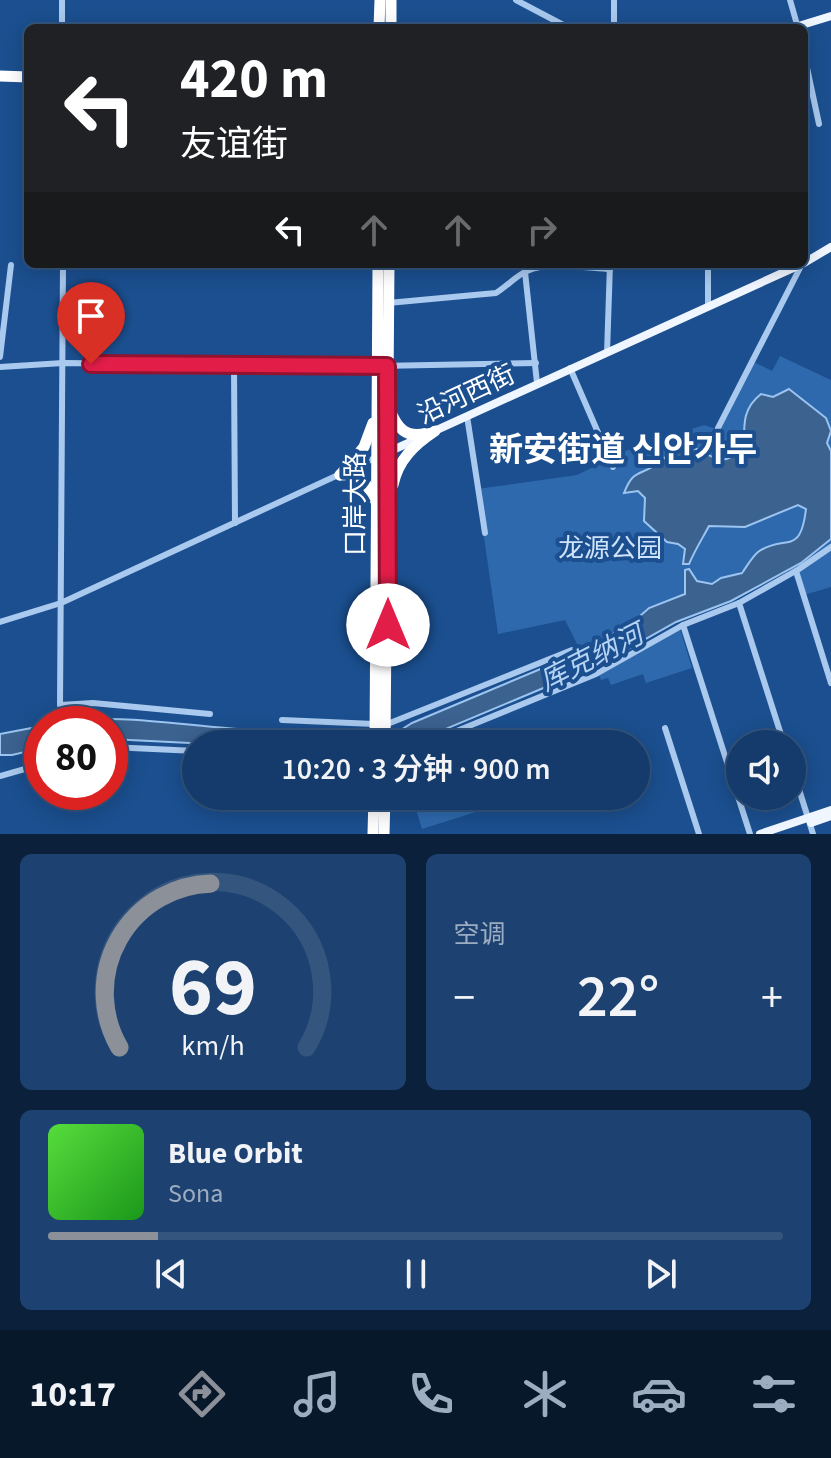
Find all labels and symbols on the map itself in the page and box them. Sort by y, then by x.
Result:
pin [57,282,125,364]
street label: 沿河西街 [411,356,521,433]
district label: 新安街道 신안가두 [489,426,757,475]
street label: 口岸大路 [337,452,374,556]
park label: 龙源公园 [558,530,662,567]
position arrow [346,583,430,667]
water label: 库克纳河 [532,612,655,701]
speed limit sign: 80 [24,706,128,810]

